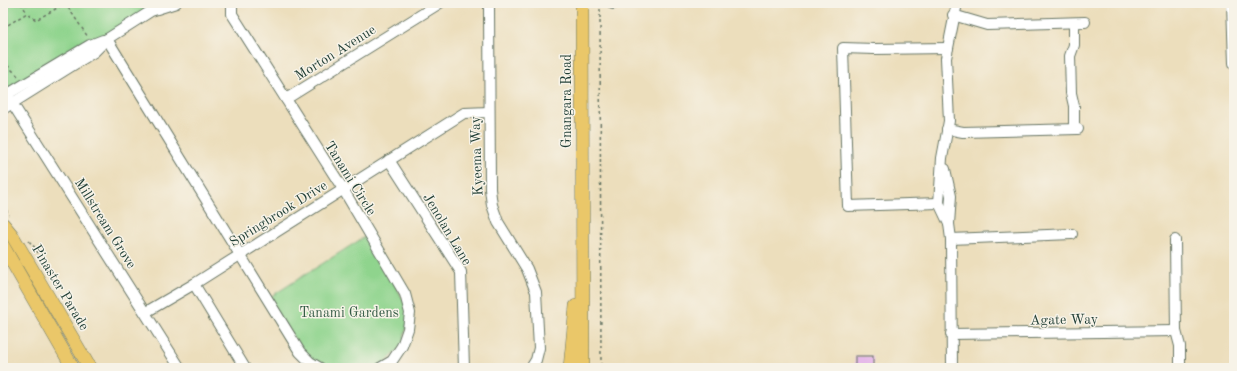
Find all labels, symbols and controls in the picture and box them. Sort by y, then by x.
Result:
street label: Morton Avenue [293,22,378,83]
street label: Gnangara Road [560,54,574,148]
street label: Kyeema Way [469,115,485,196]
street label: Tanami Circle [322,139,379,218]
street label: Millstream Grove [72,176,139,271]
street label: Springbrook Drive [227,178,330,250]
street label: Jenolan Lane [420,191,474,268]
street label: Pinaster Parade [29,242,91,333]
park label: Tanami Gardens [299,306,399,320]
street label: Agate Way [1030,312,1099,328]

